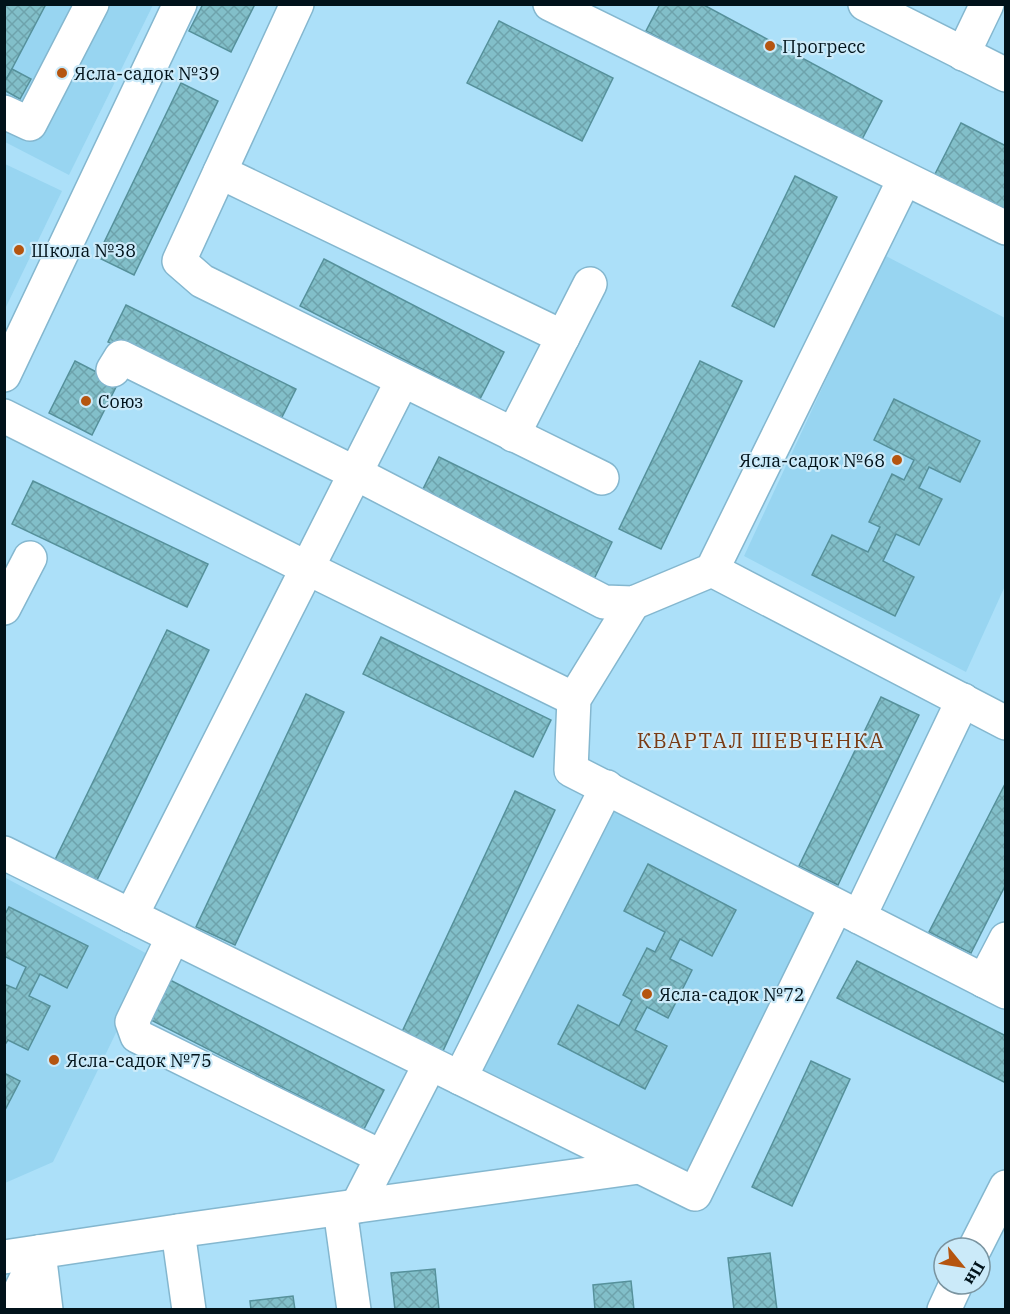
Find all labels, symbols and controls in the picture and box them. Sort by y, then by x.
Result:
place label: Прогресс [782,35,866,58]
marker: Прогресс [763,39,777,53]
place label: Ясла-садок №39 [74,62,220,85]
marker: Ясла-садок №39 [55,66,69,80]
place label: Школа №38 [31,239,136,262]
marker: Школа №38 [12,243,26,257]
place label: Союз [98,390,143,413]
marker: Союз [79,394,93,408]
place label: Ясла-садок №68 [739,449,885,472]
marker: Ясла-садок №68 [890,453,904,467]
district label: КВАРТАЛ ШЕВЧЕНКА [637,726,885,754]
place label: Ясла-садок №72 [659,983,805,1006]
marker: Ясла-садок №72 [640,987,654,1001]
place label: Ясла-садок №75 [66,1049,212,1072]
marker: Ясла-садок №75 [47,1053,61,1067]
north arrow [932,1236,992,1296]
text: Пн [960,1258,990,1289]

